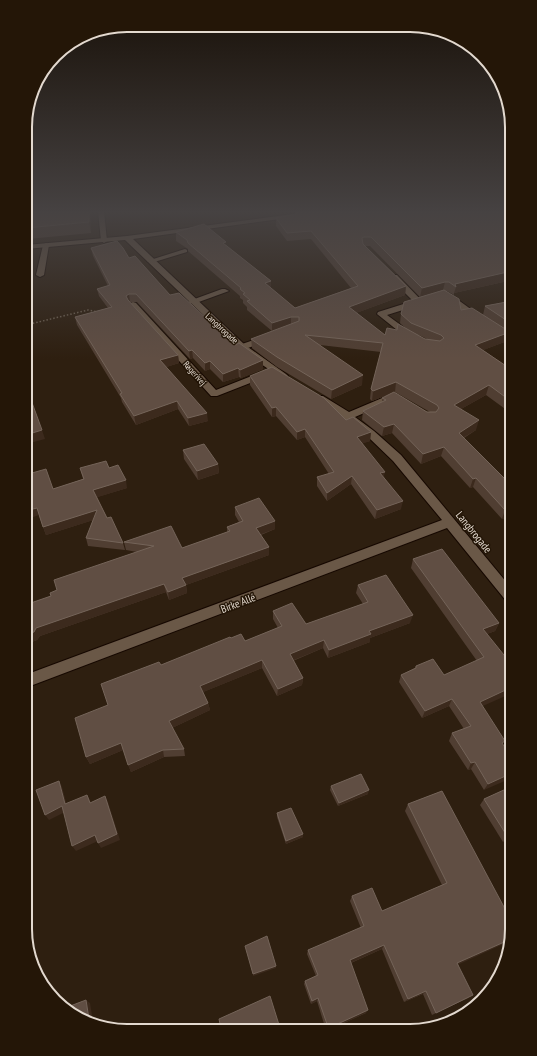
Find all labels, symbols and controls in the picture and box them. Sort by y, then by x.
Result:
street label: Langbrogade [203,310,241,346]
street label: Røgerivej [180,359,209,388]
street label: Langbrogade [453,508,495,556]
street label: Birke Allé [219,590,258,616]

